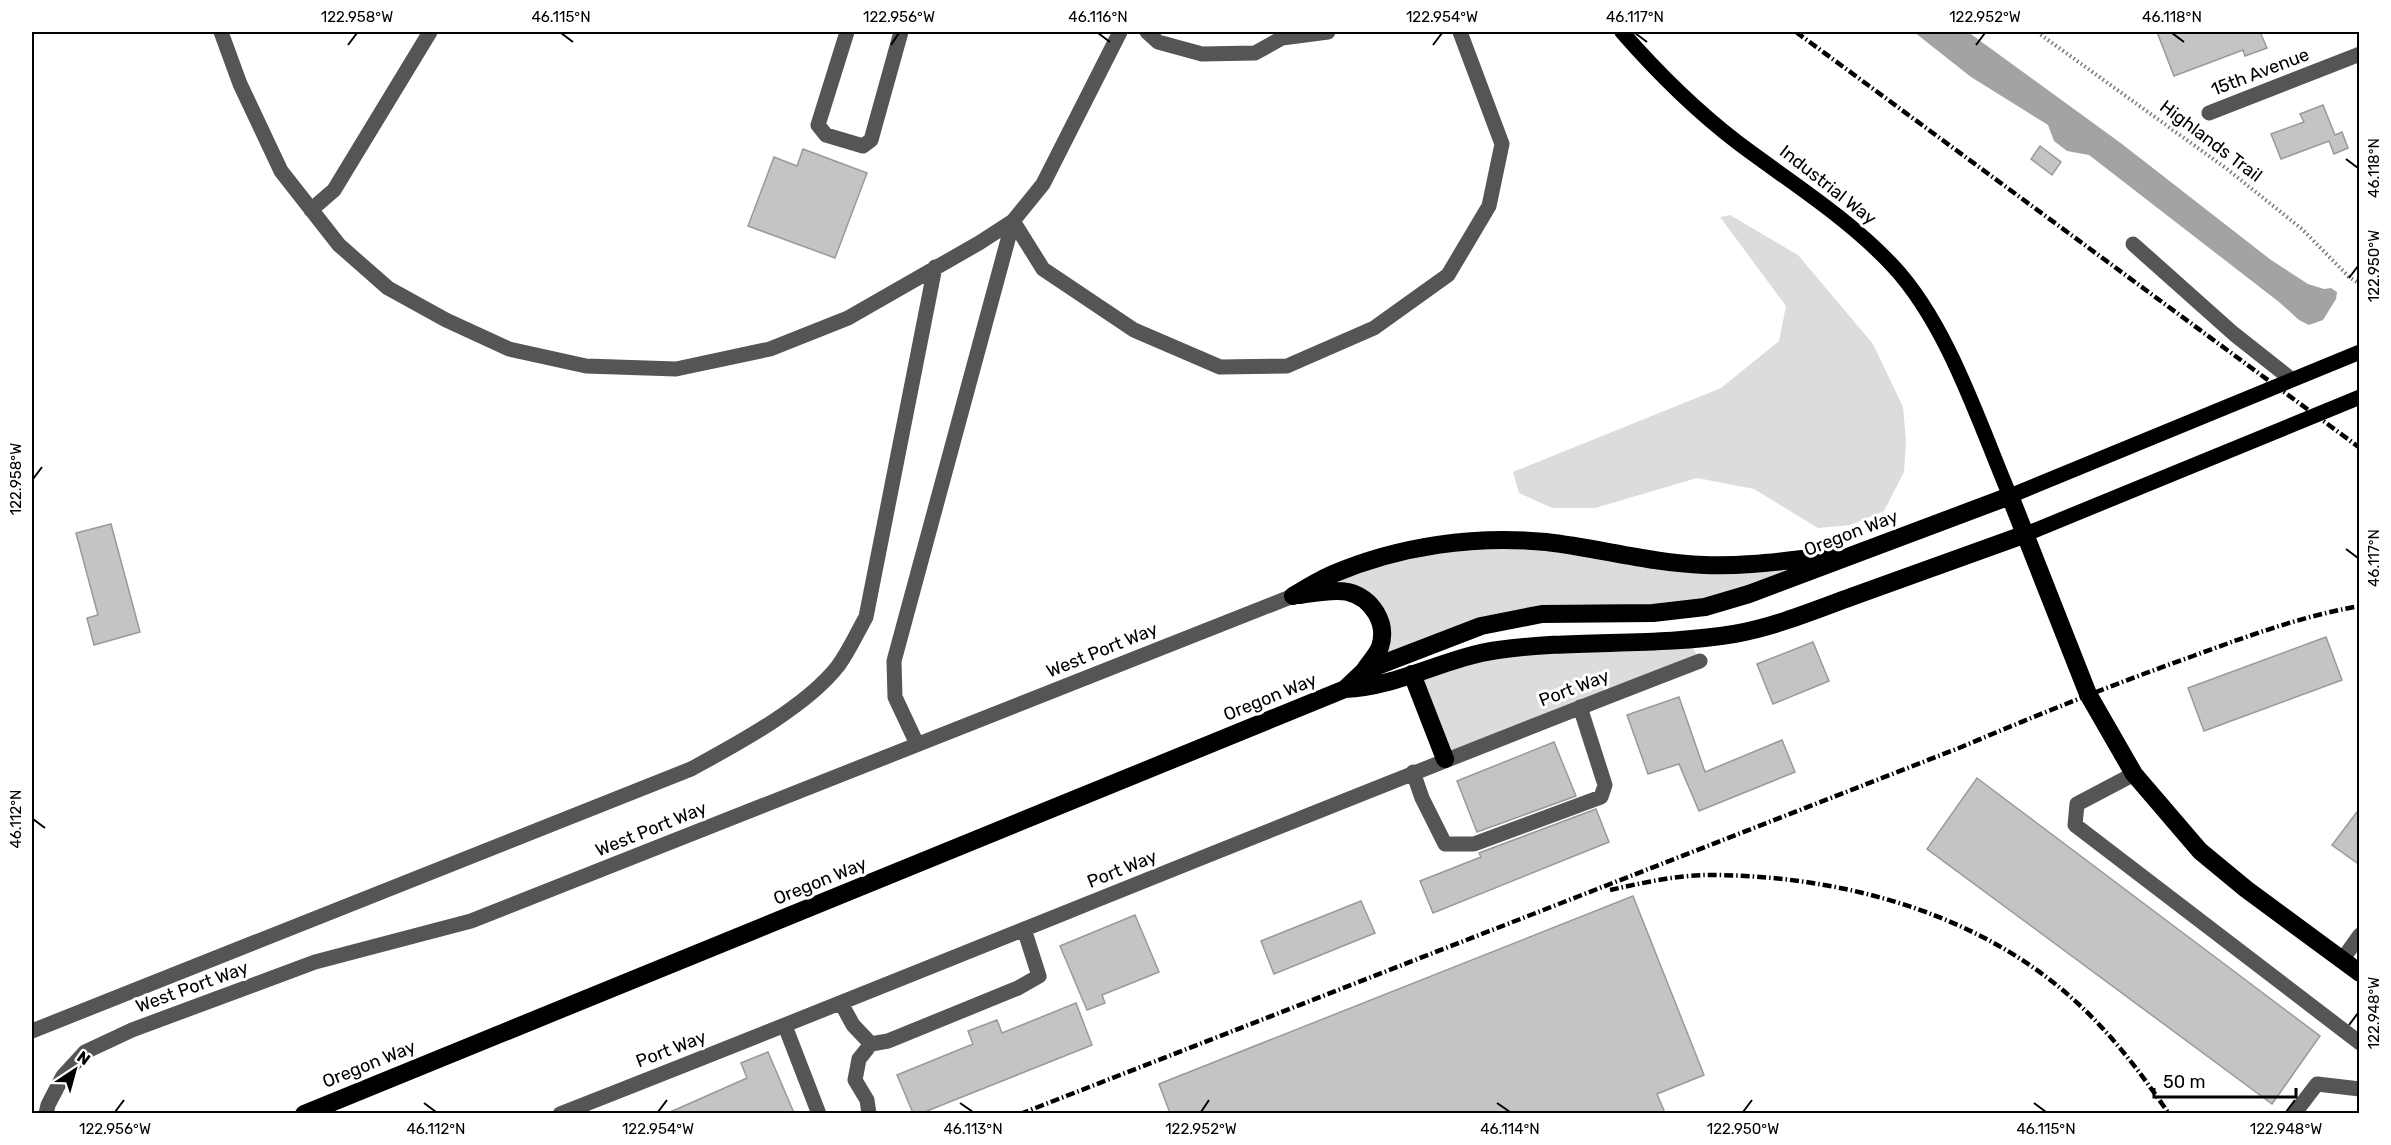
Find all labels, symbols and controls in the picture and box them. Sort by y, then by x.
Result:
text: 122.958°W [321,8,393,26]
text: 46.115°N [531,8,591,26]
text: 122.956°W [863,8,935,26]
text: 46.116°N [1068,8,1128,26]
text: 122.954°W [1406,8,1478,26]
text: 46.117°N [1606,8,1664,26]
text: 122.952°W [1949,8,2021,26]
text: 46.118°N [2142,8,2202,26]
street label: 15th Avenue [2208,43,2312,101]
street label: Highlands Trail [2156,95,2266,187]
text: 46.118°N [2365,138,2383,198]
street label: Industrial Way [1775,140,1881,230]
text: 122.950°W [2365,230,2383,302]
text: 122.958°W [7,443,25,515]
street label: Oregon Way [1801,505,1901,561]
text: 46.117°N [2365,529,2383,587]
street label: West Port Way [1043,618,1161,682]
street label: Port Way [1536,665,1612,711]
street label: Oregon Way [1220,668,1320,726]
text: 46.112°N [7,789,25,849]
street label: West Port Way [592,797,710,861]
street label: Port Way [1084,845,1160,893]
street label: Oregon Way [770,852,870,910]
street label: West Port Way [133,956,251,1018]
text: 122.948°W [2365,977,2383,1049]
street label: Port Way [633,1026,709,1072]
street label: Oregon Way [319,1035,419,1093]
north arrow [45,1040,105,1100]
text: N [73,1047,94,1069]
scale bar [2154,1061,2296,1099]
text: 50 m [2163,1071,2206,1093]
text: 122.956°W [79,1120,151,1138]
text: 46.112°N [406,1120,466,1138]
text: 122.954°W [622,1120,694,1138]
text: 46.113°N [943,1120,1003,1138]
text: 122.952°W [1165,1120,1237,1138]
text: 46.114°N [1480,1120,1540,1138]
text: 122.950°W [1707,1120,1779,1138]
text: 46.115°N [2016,1120,2076,1138]
text: 122.948°W [2250,1120,2322,1138]

